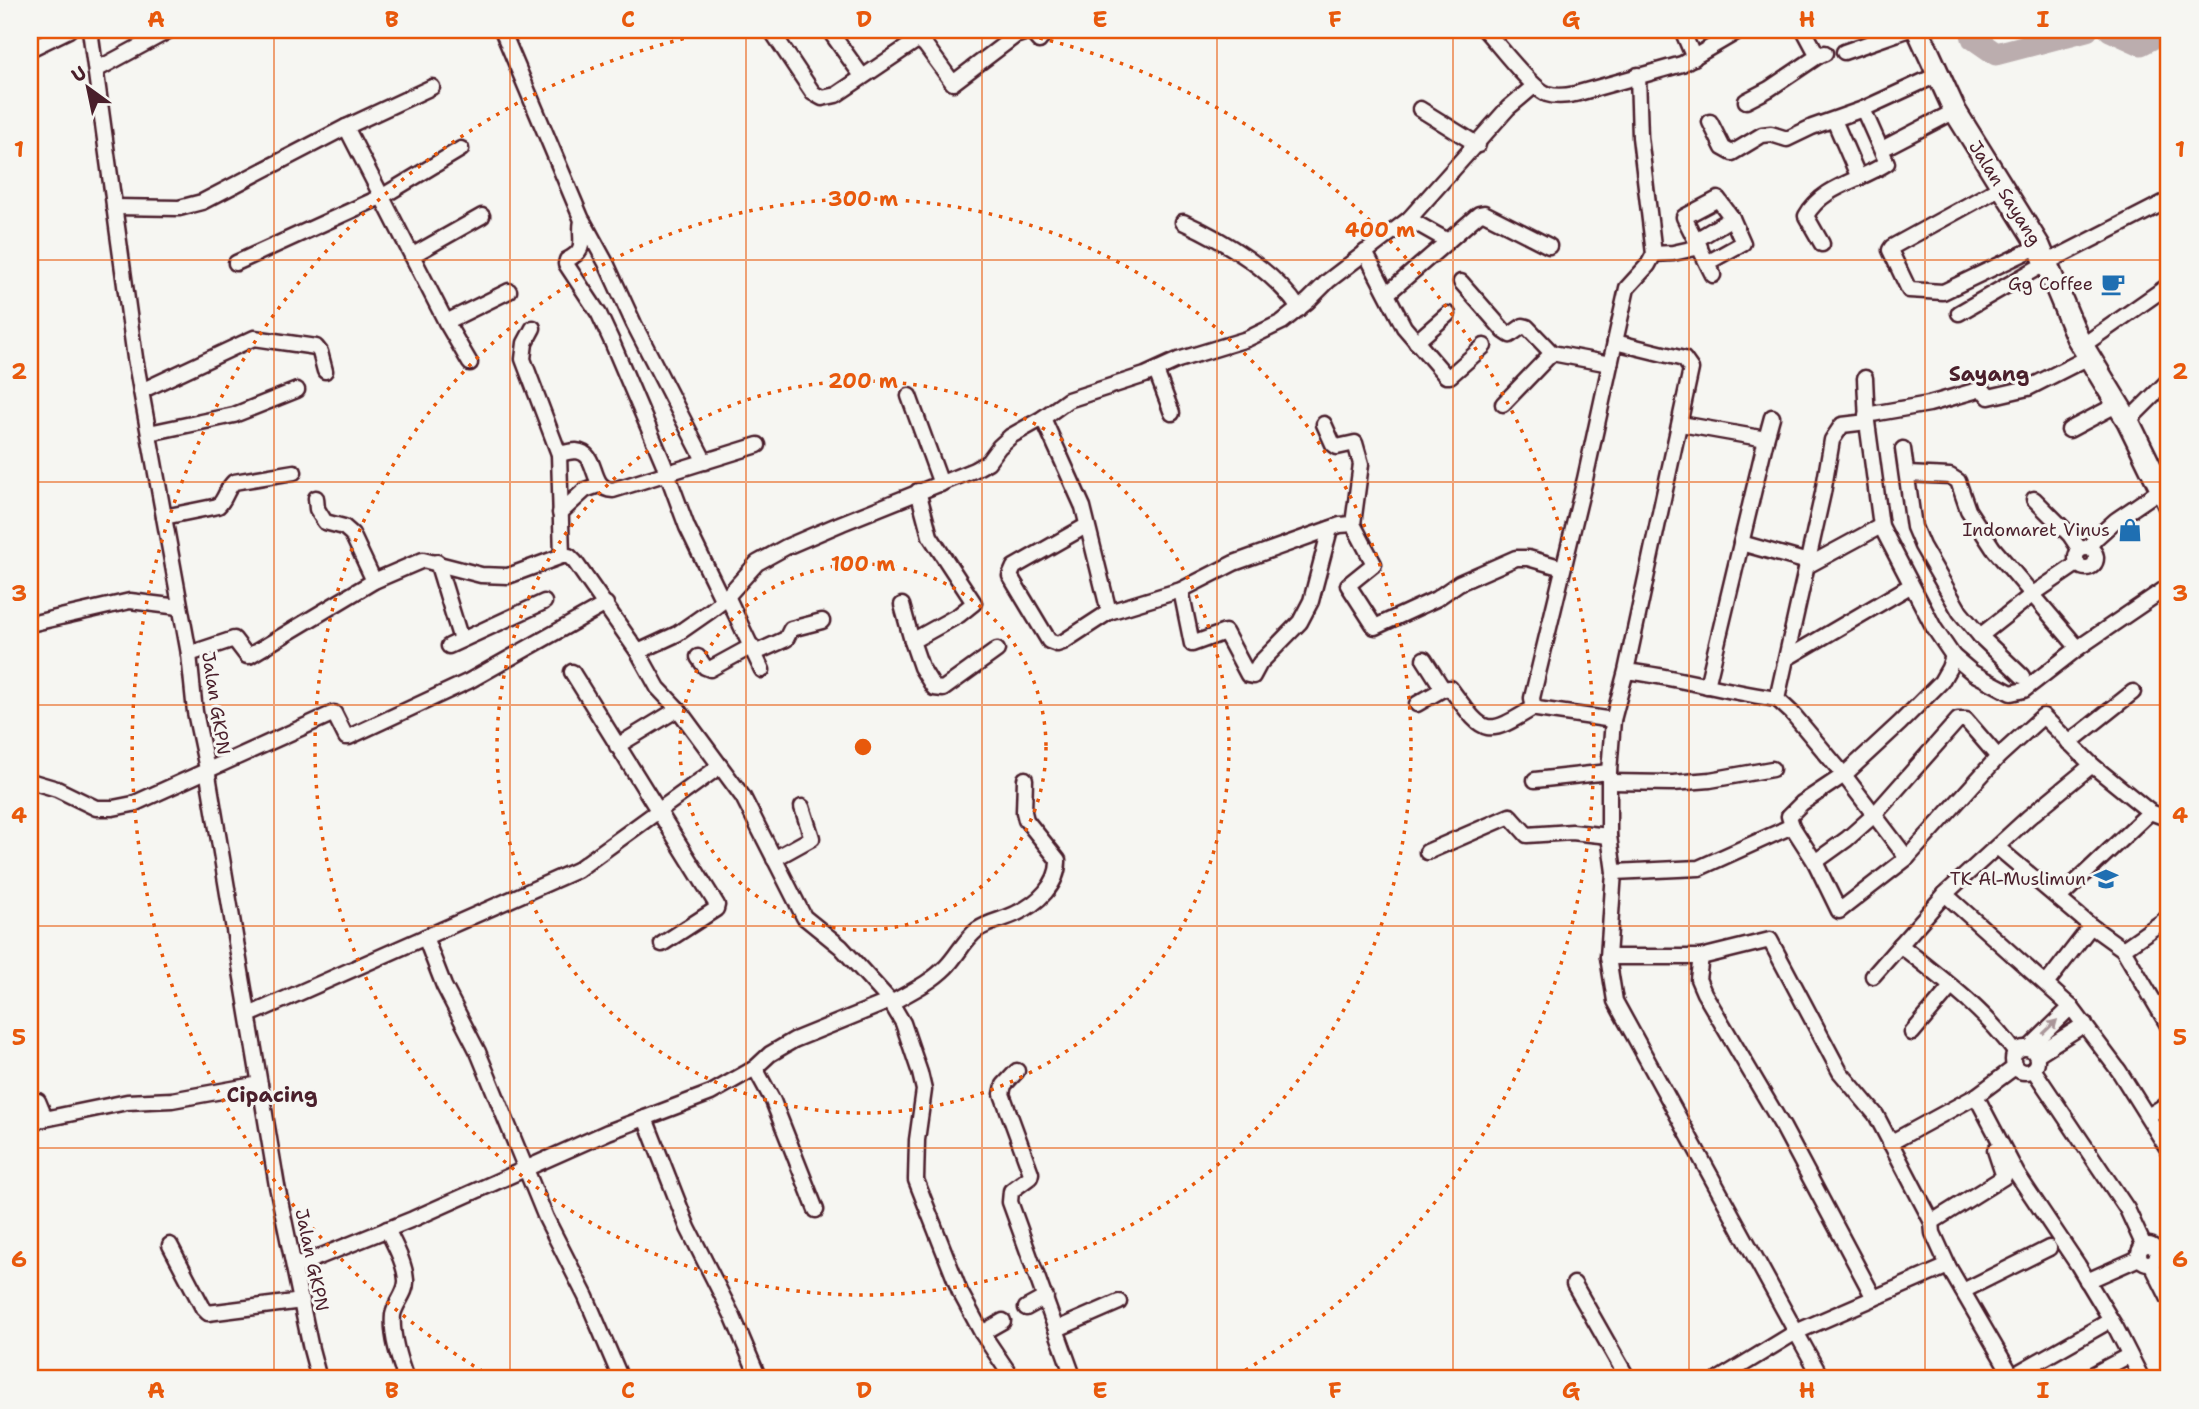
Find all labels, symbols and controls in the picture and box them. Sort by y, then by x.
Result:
text: A [147,4,165,34]
text: B [385,4,399,34]
text: C [621,4,635,34]
text: D [856,4,872,34]
text: E [1092,4,1108,34]
text: F [1328,4,1342,34]
text: G [1562,4,1581,34]
text: H [1799,4,1815,34]
text: I [2037,4,2050,34]
north arrow [52,52,122,122]
text: U [67,60,91,88]
text: 1 [14,134,24,164]
text: 1 [2175,134,2185,164]
street label: Jalan Sayang [1963,136,2047,250]
text: 300 m [828,185,898,213]
text: 400 m [1345,216,1415,244]
cafe icon: Gg Coffee [2099,270,2127,298]
place label: Gg Coffee [2008,272,2093,296]
text: 2 [11,356,27,386]
text: 2 [2172,356,2188,386]
district label: Sayang [1949,360,2029,388]
text: 200 m [828,367,898,395]
shop icon: Indomaret Vinus [2116,516,2144,544]
place label: Indomaret Vinus [1963,518,2110,542]
text: 100 m [831,550,895,578]
text: 3 [11,578,27,608]
text: 3 [2172,578,2188,608]
street label: Jalan GKPN [196,650,236,756]
centre of rings [851,735,875,759]
text: 4 [11,800,27,830]
text: 4 [2172,800,2188,830]
school or university icon: TK Al-Muslimun [2092,865,2120,893]
place label: TK Al-Muslimun [1950,867,2086,891]
one-way arrow [2042,1019,2059,1036]
text: 5 [12,1022,26,1052]
text: 5 [2173,1022,2187,1052]
district label: Cipacing [226,1081,318,1109]
street label: Jalan GKPN [289,1206,335,1314]
text: 6 [11,1244,27,1274]
text: 6 [2172,1244,2188,1274]
text: A [147,1375,165,1405]
text: B [385,1375,399,1405]
text: C [621,1375,635,1405]
text: D [856,1375,872,1405]
text: E [1092,1375,1108,1405]
text: F [1328,1375,1342,1405]
text: G [1562,1375,1581,1405]
text: H [1799,1375,1815,1405]
text: I [2037,1375,2050,1405]

